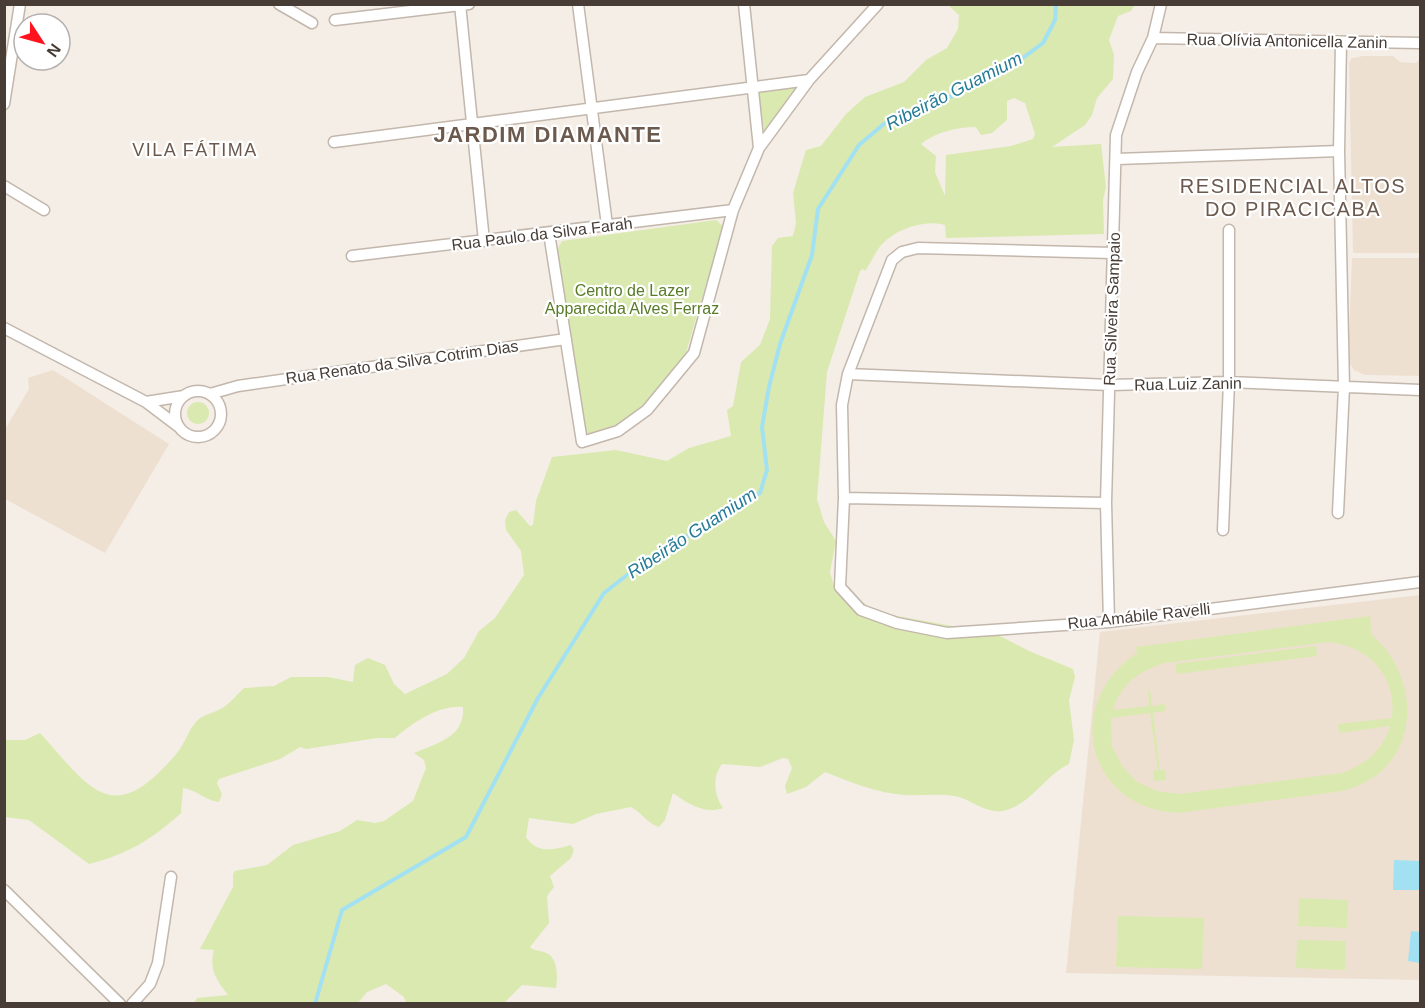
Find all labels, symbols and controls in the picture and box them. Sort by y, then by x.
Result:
north arrow [12,12,72,72]
street label: Rua Olívia Antonicella Zanin [1186,31,1388,51]
text: N [43,41,64,60]
water label: Ribeirão Guamium [883,48,1025,134]
district label: JARDIM DIAMANTE [433,122,663,147]
district label: VILA FÁTIMA [132,140,258,160]
district label: RESIDENCIAL ALTOS DO PIRACICABA [1180,175,1406,220]
street label: Rua Paulo da Silva Farah [450,214,634,254]
street label: Rua Silveira Sampaio [1101,232,1123,386]
park label: Centro de Lazer Apparecida Alves Ferraz [545,282,719,317]
street label: Rua Renato da Silva Cotrim Dias [285,337,519,387]
street label: Rua Luiz Zanin [1134,375,1242,393]
water label: Ribeirão Guamium [624,484,760,582]
street label: Rua Amábile Ravelli [1067,600,1211,632]

